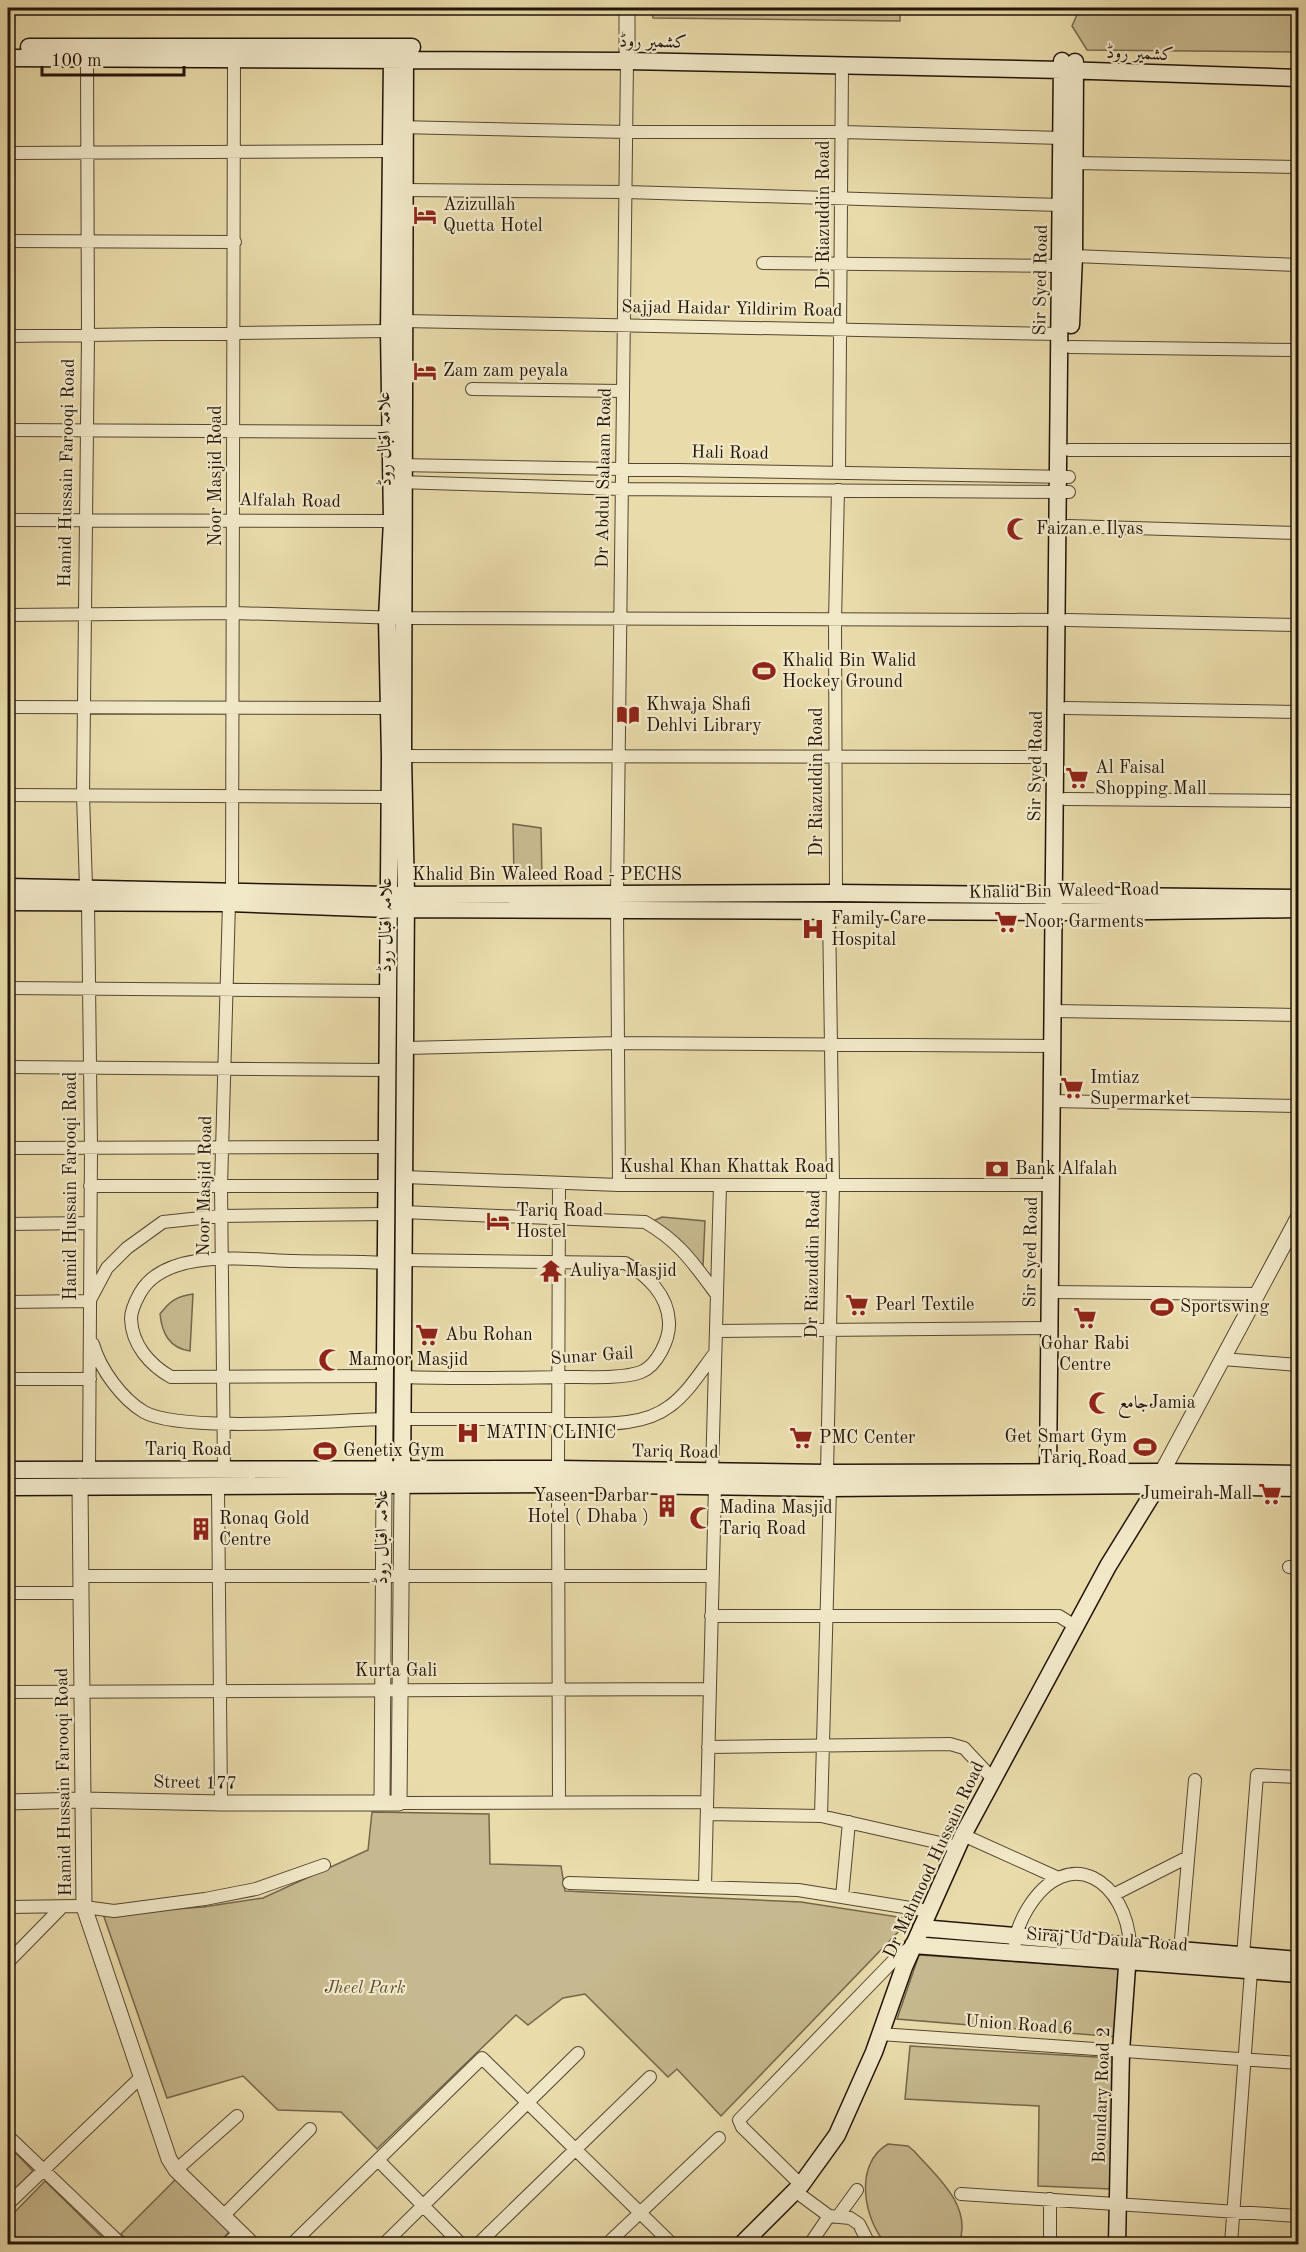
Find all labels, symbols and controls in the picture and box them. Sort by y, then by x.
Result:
street label: کشمیر روڈ [619,30,687,53]
scale bar [42,39,184,77]
street label: کشمیر روڈ [1106,42,1174,65]
text: 100 m [51,52,102,70]
street label: Dr Riazuddin Road [815,140,833,290]
place label: Azizullah Quetta Hotel [443,196,543,235]
hotel icon: Azizullah Quetta Hotel [412,202,438,228]
street label: Sir Syed Road [1031,224,1051,336]
street label: Sajjad Haidar Yildirim Road [621,298,843,320]
street label: Hamid Hussain Farooqi Road [56,358,78,588]
hotel icon: Zam zam peyala [412,358,438,384]
place label: Zam zam peyala [443,362,568,380]
street label: Dr Abdul Salaam Road [593,388,615,568]
street label: علامہ اقبال روڈ [373,391,396,487]
street label: Noor Masjid Road [207,405,225,547]
street label: Hali Road [691,443,769,463]
street label: Alfalah Road [239,491,341,511]
mosque icon: Faizan e Ilyas [1005,516,1031,542]
place label: Faizan e Ilyas [1036,520,1143,538]
place label: Khalid Bin Walid Hockey Ground [782,652,916,691]
sports icon: Khalid Bin Walid Hockey Ground [751,658,777,684]
place label: Khwaja Shafi Dehlvi Library [646,696,762,735]
library icon: Khwaja Shafi Dehlvi Library [615,702,641,728]
street label: Dr Riazuddin Road [808,707,826,857]
street label: Sir Syed Road [1026,710,1046,822]
place label: Al Faisal Shopping Mall [1095,759,1207,798]
supermarket icon: Al Faisal Shopping Mall [1064,765,1090,791]
street label: Khalid Bin Waleed Road - PECHS [412,866,682,884]
street label: علامہ اقبال روڈ [375,878,396,972]
street label: Khalid Bin Waleed Road [968,880,1160,902]
supermarket icon: Noor Garments [993,909,1019,935]
place label: Family Care Hospital [831,910,926,949]
place label: Noor Garments [1024,913,1144,931]
hospital icon: Family Care Hospital [800,916,826,942]
place label: Imtiaz Supermarket [1090,1069,1190,1108]
street label: Hamid Hussain Farooqi Road [62,1072,80,1300]
supermarket icon: Imtiaz Supermarket [1059,1075,1085,1101]
street label: Noor Masjid Road [195,1115,215,1257]
bank icon: Bank Alfalah [984,1156,1010,1182]
street label: Kushal Khan Khattak Road [620,1158,834,1176]
place label: Bank Alfalah [1015,1160,1118,1178]
street label: Dr Riazuddin Road [803,1189,823,1339]
street label: Sir Syed Road [1021,1196,1041,1308]
place label: Tariq Road Hostel [516,1202,603,1241]
hotel icon: Tariq Road Hostel [485,1208,511,1234]
temple icon: Auliya Masjid [538,1258,564,1284]
place label: Auliya Masjid [569,1262,677,1280]
supermarket icon: Pearl Textile [844,1292,870,1318]
sports icon: Sportswing [1149,1294,1175,1320]
place label: Pearl Textile [875,1296,974,1314]
place label: Sportswing [1180,1298,1269,1316]
supermarket icon: Gohar Rabi Centre [1072,1305,1098,1331]
supermarket icon: Abu Rohan [414,1322,440,1348]
place label: Abu Rohan [445,1326,533,1344]
place label: Gohar Rabi Centre [1041,1335,1130,1374]
street label: Sunar Gail [550,1344,634,1368]
mosque icon: Mamoor Masjid [317,1347,343,1373]
place label: Mamoor Masjid [348,1351,468,1369]
mosque icon: جامعJamia [1087,1390,1113,1416]
place label: جامعJamia [1118,1394,1196,1418]
hospital icon: MATIN CLINIC [455,1420,481,1446]
place label: MATIN CLINIC [486,1424,616,1442]
supermarket icon: PMC Center [788,1425,814,1451]
place label: Get Smart Gym Tariq Road [1005,1428,1127,1467]
place label: PMC Center [819,1429,916,1447]
sports icon: Get Smart Gym Tariq Road [1132,1434,1158,1460]
sports icon: Genetix Gym [312,1438,338,1464]
street label: Tariq Road [144,1441,232,1459]
place label: Genetix Gym [343,1442,445,1460]
street label: Tariq Road [631,1442,719,1462]
supermarket icon: Jumeirah Mall [1257,1481,1283,1507]
place label: Jumeirah Mall [1140,1485,1252,1503]
place label: Yaseen Darbar Hotel ( Dhaba ) [527,1487,650,1526]
street label: علامہ اقبال روڈ [371,1490,392,1584]
building icon: Yaseen Darbar Hotel ( Dhaba ) [654,1493,680,1519]
place label: Madina Masjid Tariq Road [719,1499,833,1538]
mosque icon: Madina Masjid Tariq Road [688,1505,714,1531]
place label: Ronaq Gold Centre [219,1510,310,1549]
building icon: Ronaq Gold Centre [188,1516,214,1542]
street label: Kurta Gali [355,1662,437,1680]
street label: Hamid Hussain Farooqi Road [53,1667,75,1897]
street label: Dr Mahmood Hussain Road [880,1759,988,1961]
street label: Street 177 [153,1773,237,1793]
street label: Siraj Ud Daula Road [1025,1925,1189,1955]
park label: Jheel Park [324,1979,406,1997]
street label: Union Road 6 [965,2012,1073,2038]
street label: Boundary Road 2 [1091,2026,1113,2164]

